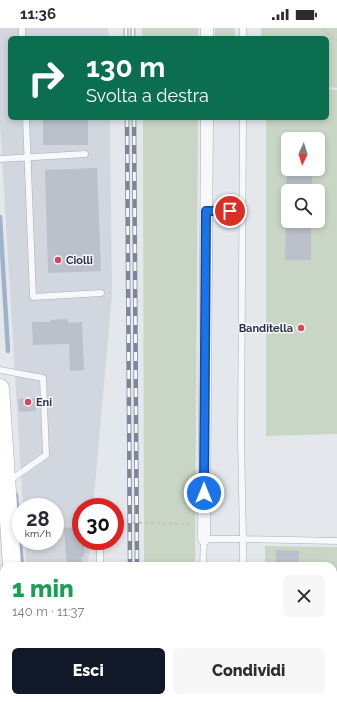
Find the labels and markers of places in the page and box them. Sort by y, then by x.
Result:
pin [213,194,247,228]
place label: Ciolli [66,254,93,267]
marker: Ciolli [53,255,63,265]
place label: Banditella [239,322,293,335]
marker: Banditella [296,323,306,333]
place label: Eni [36,396,52,409]
marker: Eni [23,397,33,407]

